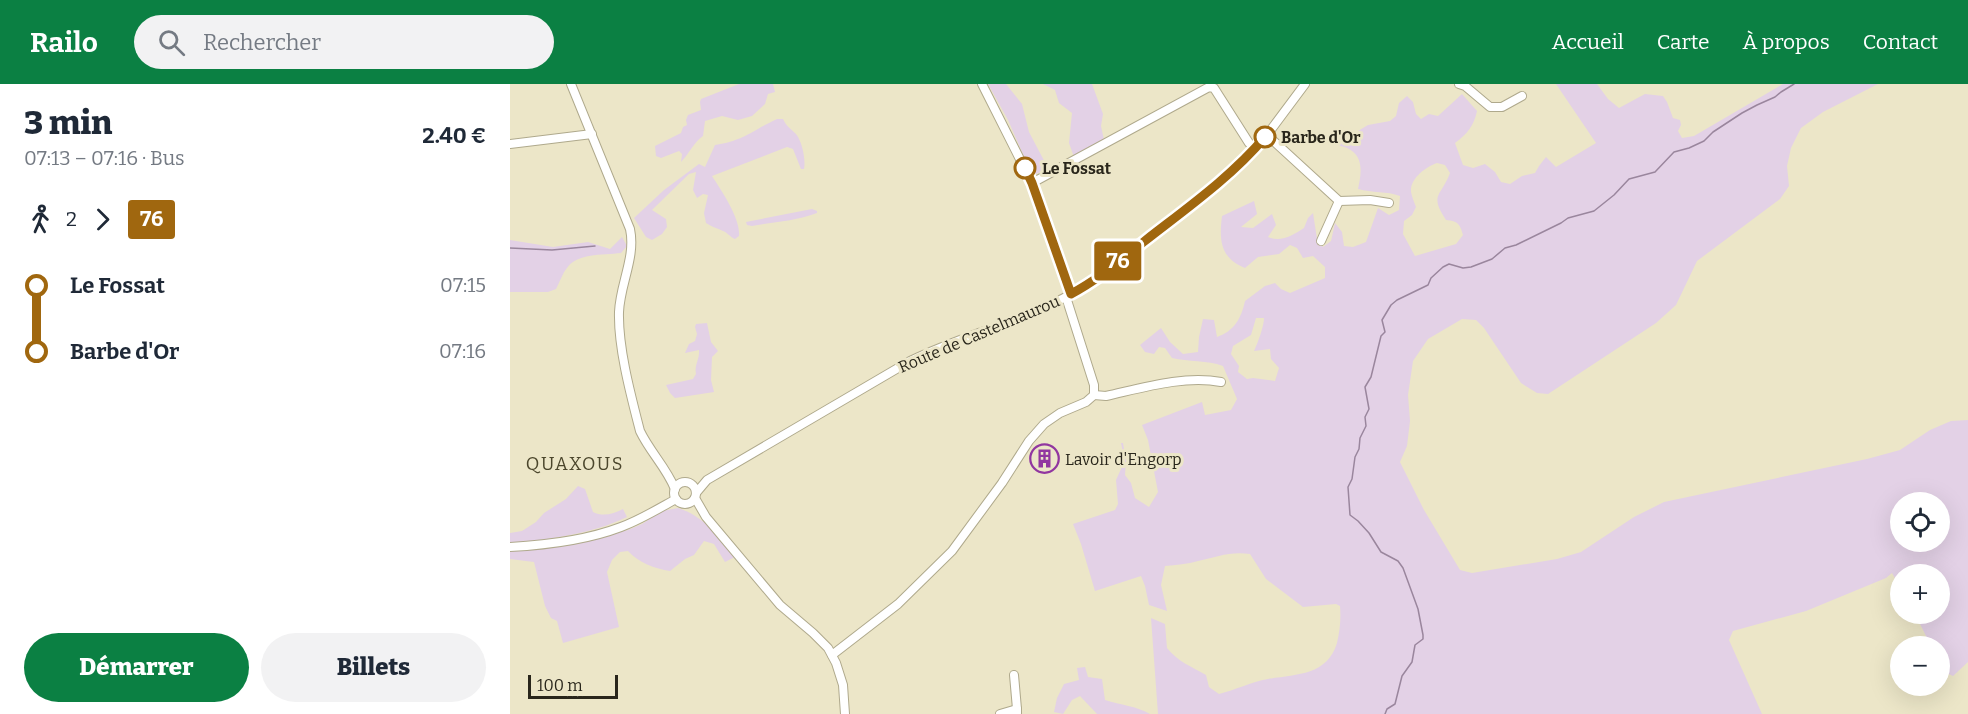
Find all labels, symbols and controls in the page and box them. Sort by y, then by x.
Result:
search box [134,15,554,69]
text: Railo [30,26,98,59]
icon: search [155,26,188,59]
text: Rechercher [203,29,321,56]
text: Accueil [1552,29,1624,55]
text: Carte [1657,29,1710,55]
text: À propos [1743,29,1830,55]
text: Contact [1863,29,1938,55]
text: 3 min [24,103,112,143]
text: 2.40 € [422,122,486,149]
marker: Barbe d'Or [1254,126,1276,148]
place label: Barbe d'Or [1281,128,1361,147]
text: 07:13 – 07:16 · Bus [24,146,185,170]
marker: Le Fossat [1014,157,1036,179]
place label: Le Fossat [1042,159,1112,178]
icon: walk [24,203,57,236]
icon: forward [86,203,119,236]
text: 76 [140,206,163,232]
text: 2 [66,207,77,231]
line badge: 76 [1091,242,1145,280]
text: 76 [1106,248,1130,274]
text: Le Fossat [70,272,165,299]
text: 07:15 [440,273,486,297]
street label: Route de Castelmaurou [895,291,1063,377]
text: Barbe d'Or [70,338,179,365]
text: 07:16 [439,339,486,363]
building icon: Lavoir d'Engorp [1028,443,1060,475]
place label: Lavoir d'Engorp [1065,450,1181,469]
district label: QUAXOUS [526,453,624,475]
map controls [1890,492,1950,696]
button: locate [1890,492,1950,552]
button: + [1890,564,1950,624]
button: Démarrer [24,633,249,702]
button: Billets [261,633,486,702]
button: − [1890,636,1950,696]
scale bar [528,672,618,700]
text: 100 m [537,676,582,695]

